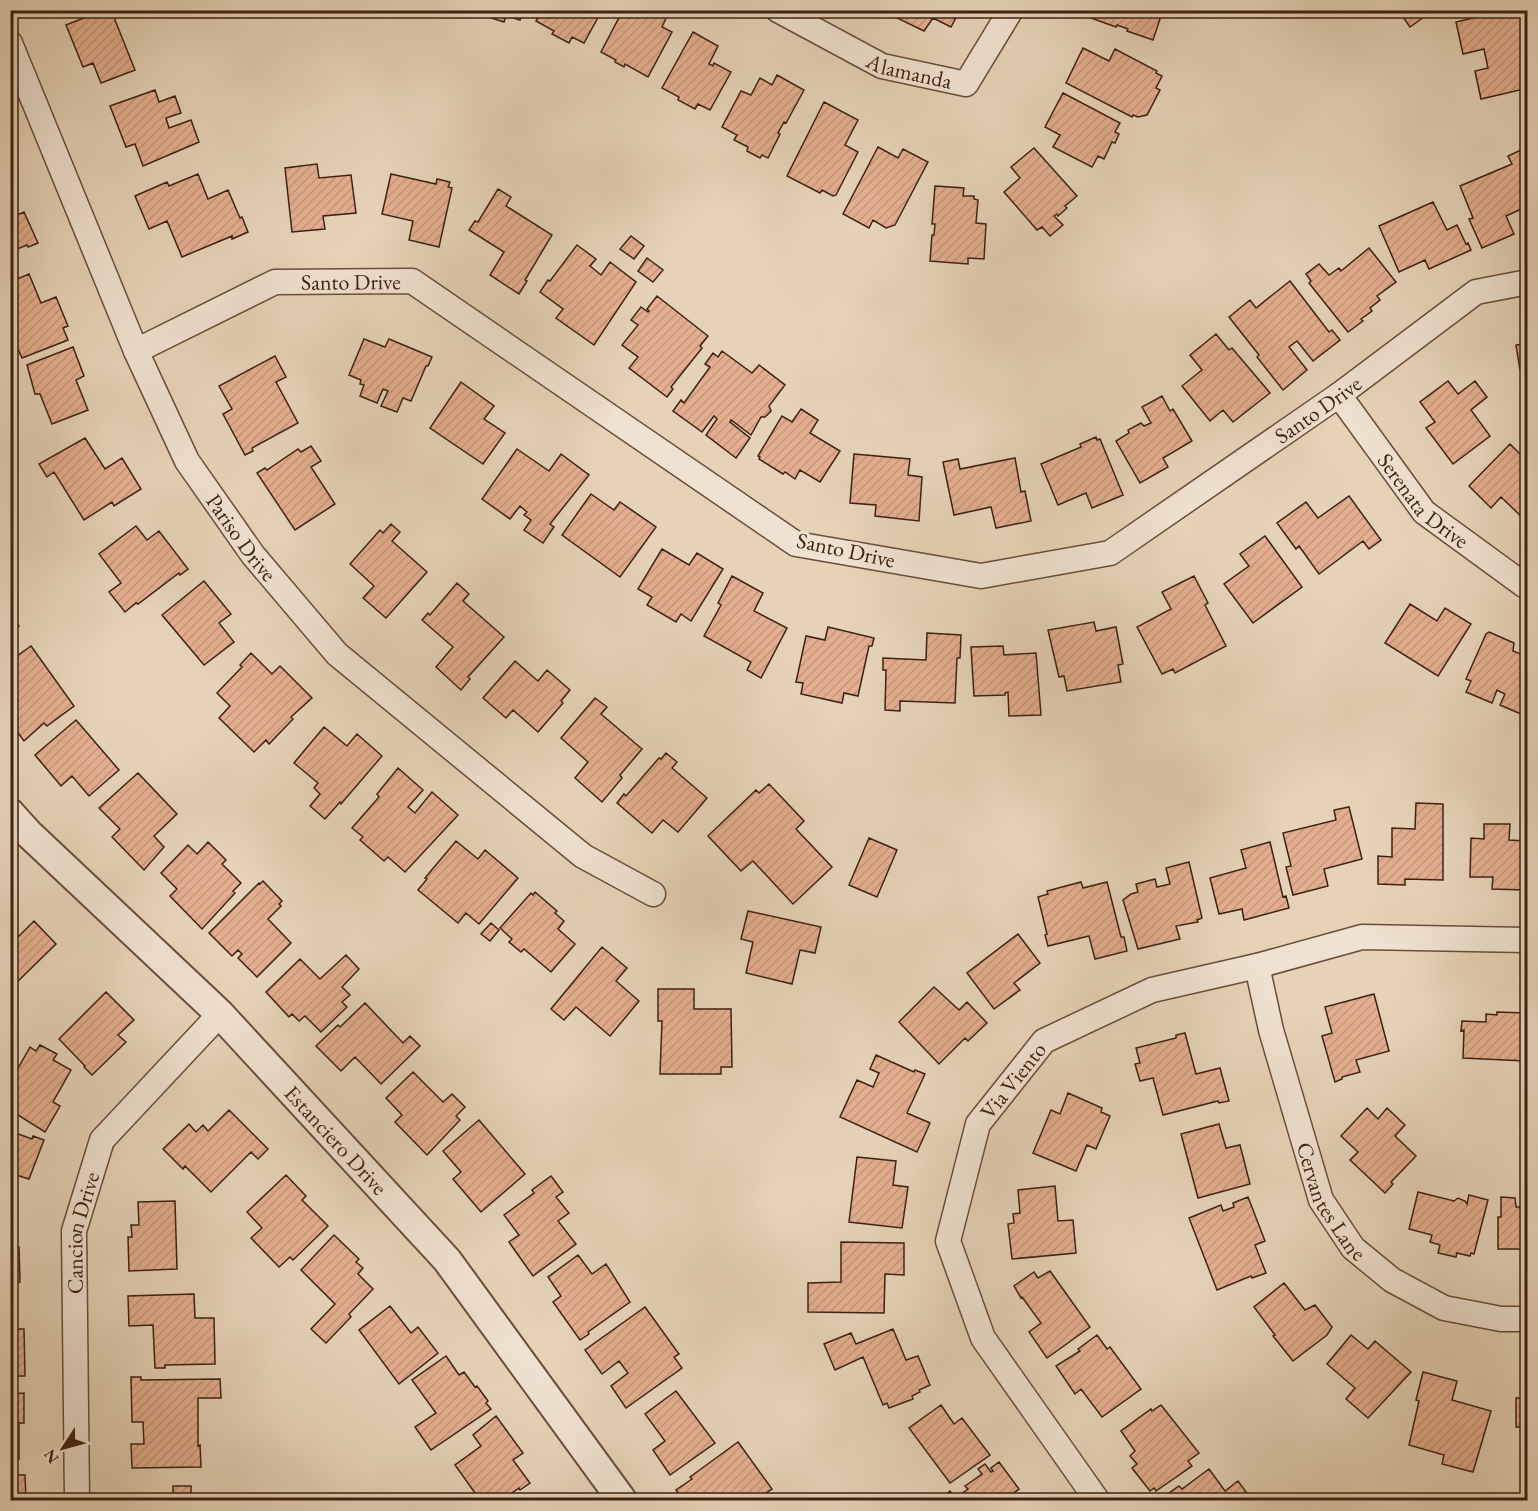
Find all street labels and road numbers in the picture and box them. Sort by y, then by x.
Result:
street label: Alamanda [861,45,955,95]
street label: Santo Drive [301,267,401,296]
street label: Santo Drive [1269,369,1367,450]
street label: Serenata Drive [1371,447,1475,555]
street label: Pariso Drive [200,488,284,588]
street label: Santo Drive [794,525,898,575]
street label: Via Viento [973,1036,1053,1125]
street label: Estanciero Drive [278,1079,394,1201]
street label: Cervantes Lane [1290,1139,1372,1268]
street label: Cancion Drive [60,1168,106,1294]

